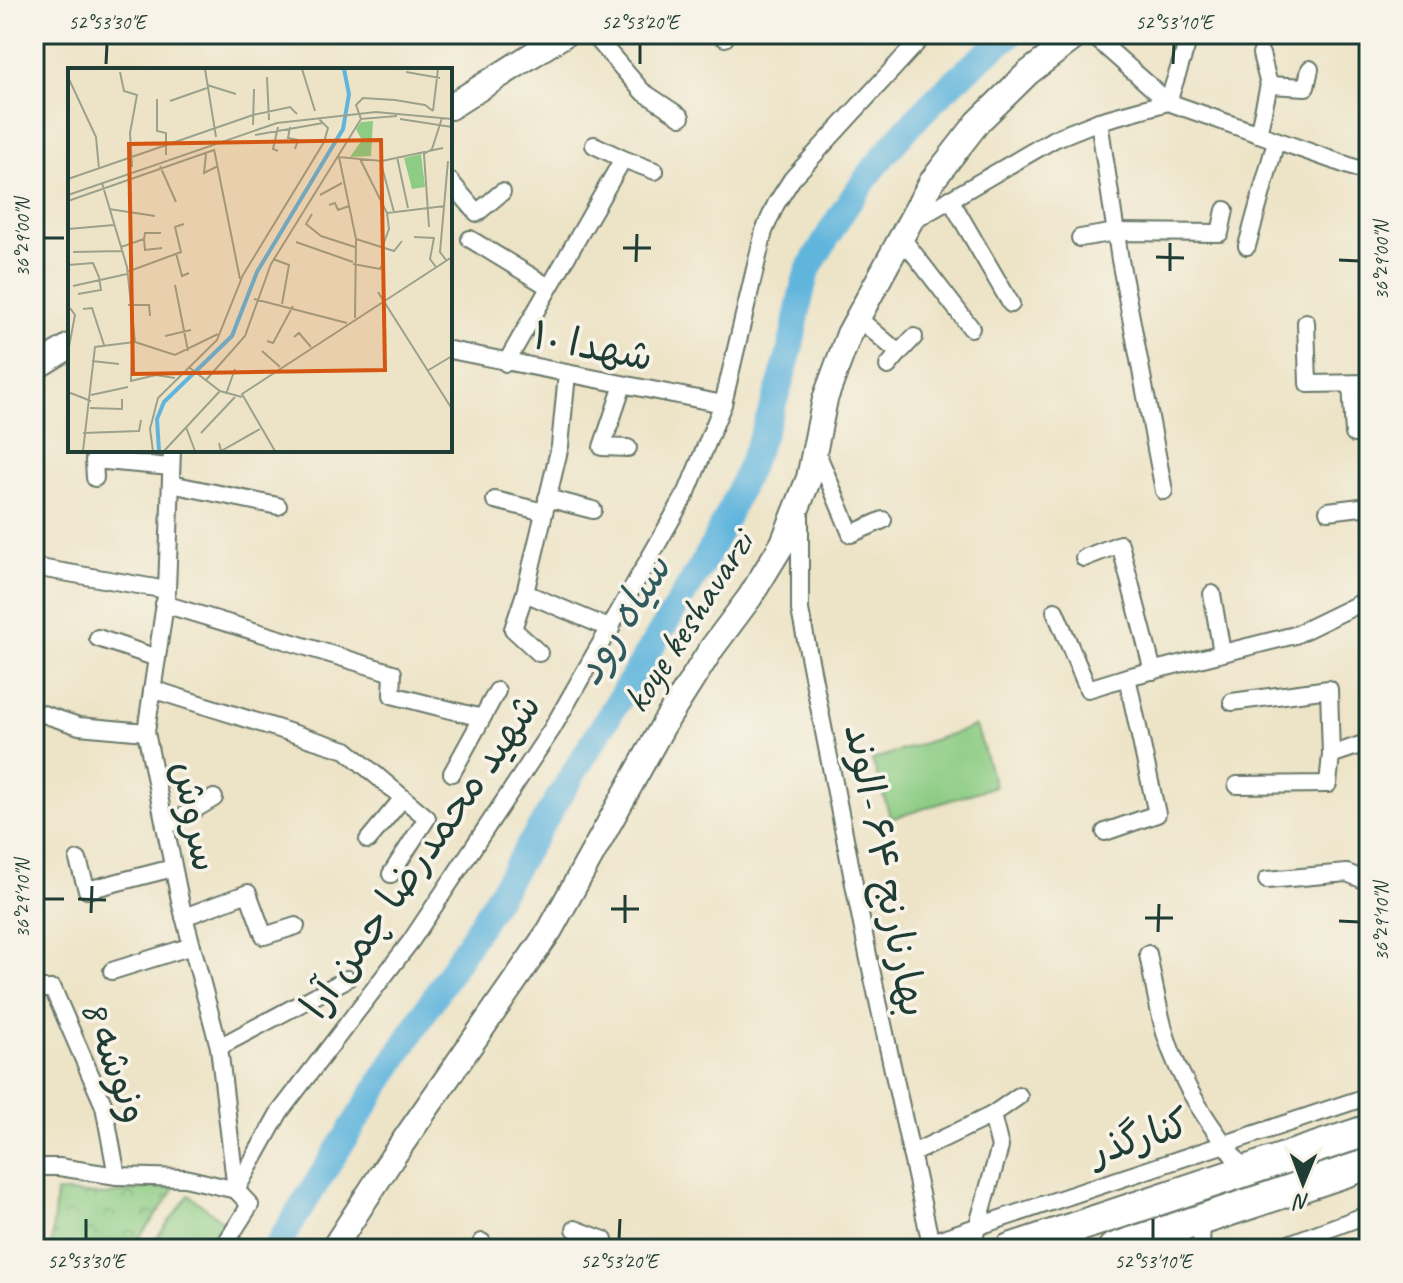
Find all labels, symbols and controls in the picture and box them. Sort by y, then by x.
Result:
text: 52°53'30"E [68,10,148,35]
text: 52°53'20"E [601,10,681,35]
text: 52°53'10"E [1135,10,1215,35]
inset map [68,68,452,452]
text: 36°29'00"N [10,196,35,277]
text: 36°29'00"N [1369,219,1394,300]
street label: شهدا ۱۰ [528,310,657,382]
street label: koye keshavarzi [611,518,767,722]
water label: سیاه رود [562,544,683,695]
street label: شهید محمدرضا چمن آرا [290,683,552,1028]
street label: بهارنارنج ۶۴ -الوند [831,720,939,1021]
street label: سروش [161,757,231,876]
text: 36°29'10"N [10,857,35,938]
text: 36°29'10"N [1369,880,1394,961]
street label: ونوشه 8 [70,993,160,1130]
street label: کنارگذر [1080,1097,1196,1177]
north arrow [1263,1143,1343,1223]
text: N [1292,1188,1310,1216]
text: 52°53'30"E [47,1249,127,1274]
text: 52°53'20"E [580,1249,660,1274]
text: 52°53'10"E [1114,1249,1194,1274]

